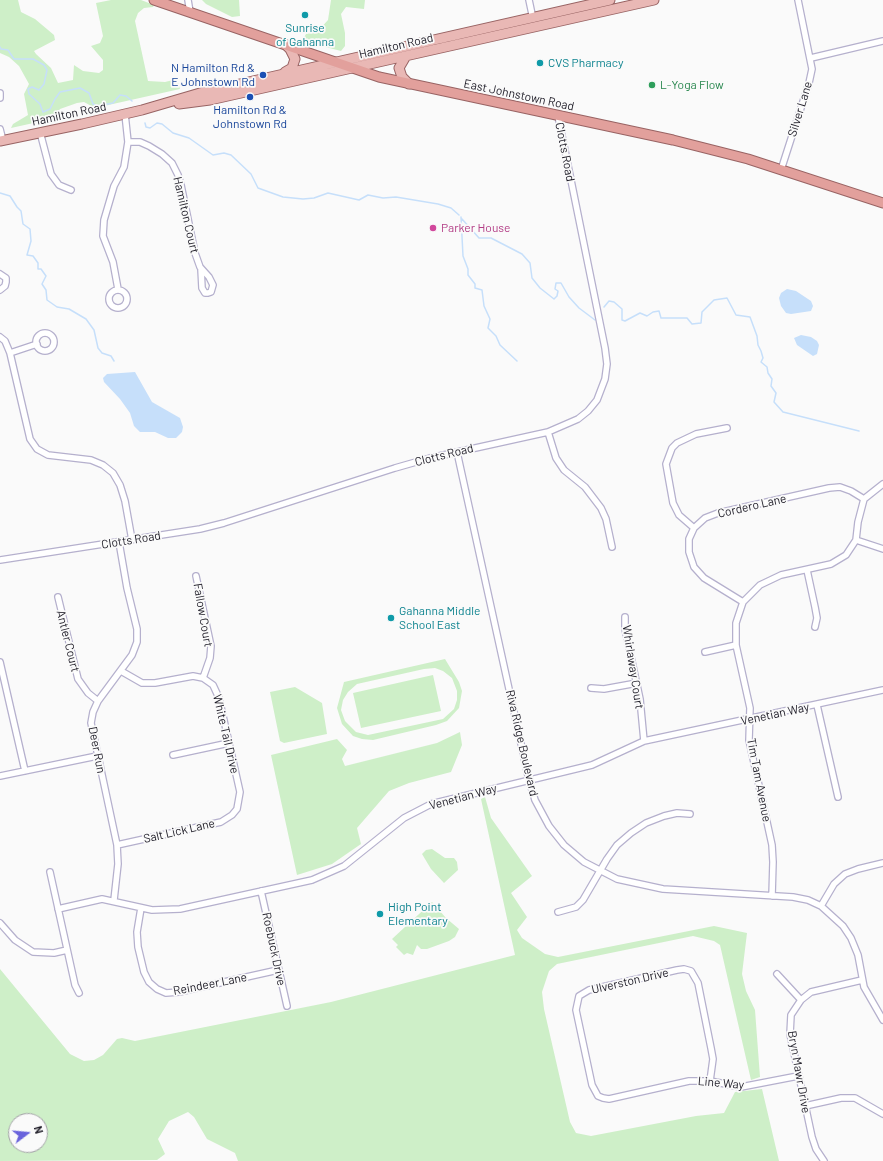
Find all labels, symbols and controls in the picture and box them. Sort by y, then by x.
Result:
marker: Sunrise of Gahanna [300,10,310,20]
place label: Sunrise of Gahanna [276,21,334,49]
street label: Hamilton Road [357,30,435,62]
place label: CVS Pharmacy [548,56,623,70]
marker: CVS Pharmacy [535,58,545,68]
place label: N Hamilton Rd & E Johnstown Rd [171,61,255,89]
marker: N Hamilton Rd & E Johnstown Rd [258,70,268,80]
street label: East Johnstown Road [462,76,576,114]
place label: L-Yoga Flow [660,78,724,92]
marker: L-Yoga Flow [647,80,657,90]
street label: Silver Lane [785,80,815,138]
marker: Hamilton Rd & Johnstown Rd [245,92,255,102]
street label: Hamilton Road [30,99,108,129]
place label: Hamilton Rd & Johnstown Rd [213,103,287,131]
street label: Clotts Road [552,121,578,183]
street label: Hamilton Court [170,175,202,255]
place label: Parker House [441,221,511,235]
marker: Parker House [428,223,438,233]
street label: Clotts Road [413,441,475,469]
street label: Cordero Lane [716,491,788,521]
street label: Clotts Road [100,528,162,552]
street label: Fallow Court [190,582,216,648]
place label: Gahanna Middle School East [399,604,480,632]
street label: Antler Court [53,609,83,673]
marker: Gahanna Middle School East [386,613,396,623]
street label: Whirlaway Court [619,624,647,710]
street label: Riva Ridge Boulevard [503,688,541,798]
street label: White Tail Drive [210,693,242,775]
street label: Venetian Way [739,700,811,728]
street label: Deer Run [85,725,109,775]
street label: Tim Tam Avenue [744,737,774,823]
street label: Venetian Way [428,781,498,813]
street label: Salt Lick Lane [142,816,216,846]
place label: High Point Elementary [388,900,448,928]
marker: High Point Elementary [375,909,385,919]
street label: Roebuck Drive [259,911,289,987]
street label: Ulverston Drive [590,965,670,997]
street label: Reindeer Lane [172,970,248,998]
street label: Bryn Mawr Drive [785,1030,813,1114]
street label: Line Way [697,1074,745,1092]
north arrow [8,1113,48,1153]
text: N [32,1125,46,1135]

